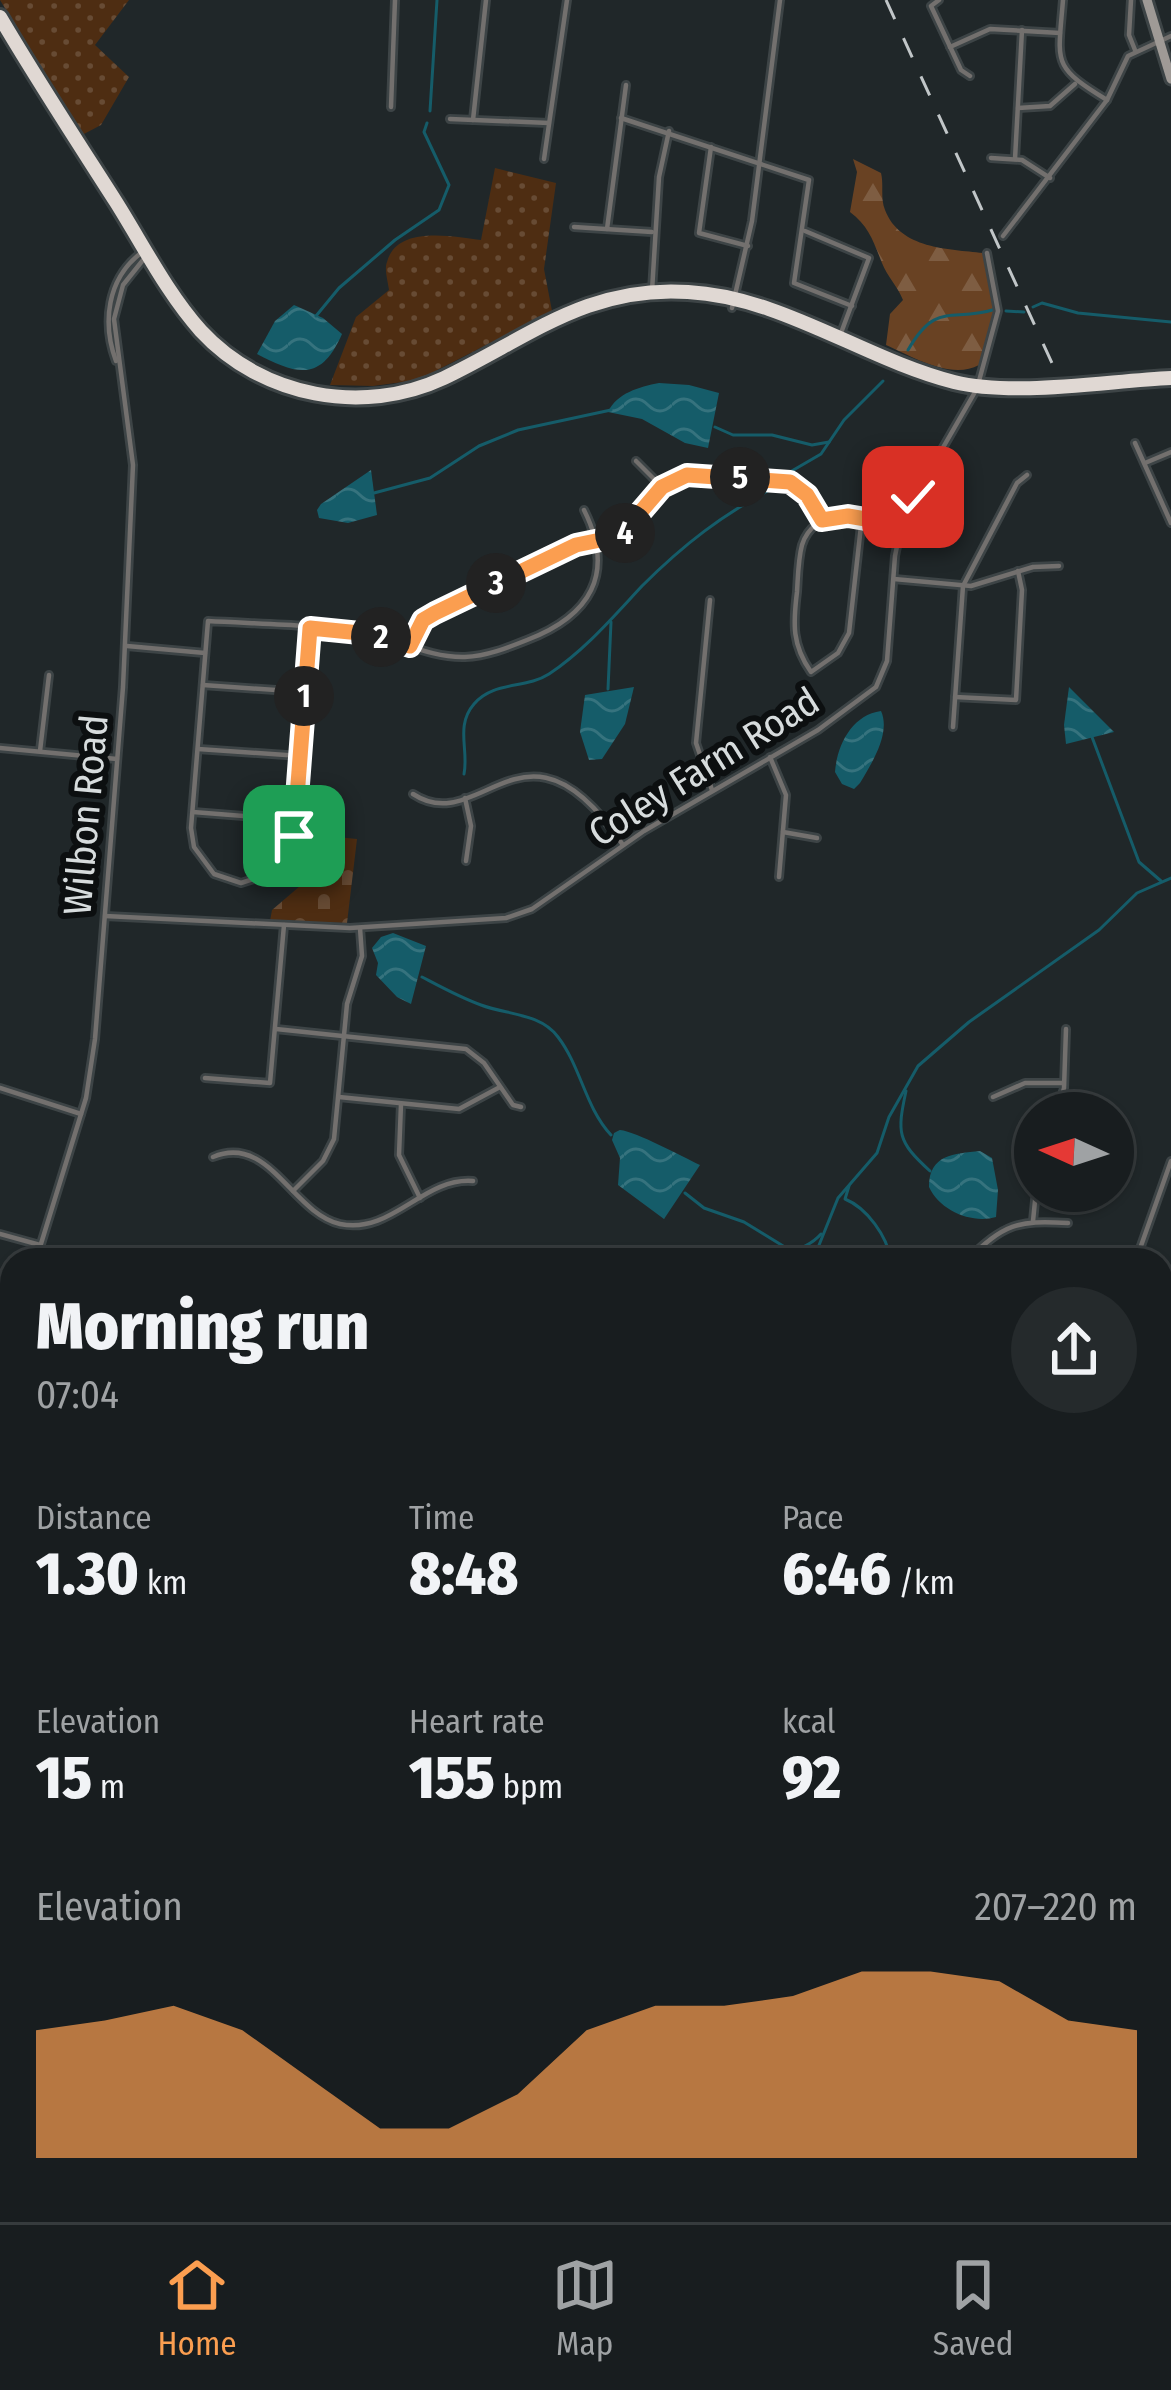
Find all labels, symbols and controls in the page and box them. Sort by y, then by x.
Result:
pin [862,446,964,548]
pin: 5 [710,447,770,507]
text: 5 [732,457,748,497]
icon: check [880,464,946,530]
pin: 4 [595,503,655,563]
text: 4 [617,513,633,553]
pin: 3 [466,553,526,613]
text: 3 [488,563,504,603]
pin: 2 [351,607,411,667]
text: 2 [373,617,389,657]
pin: 1 [274,666,334,726]
text: 1 [297,676,311,716]
street label: Coley Farm Road [580,678,828,856]
street label: Wilbon Road [54,713,118,917]
pin [243,785,345,887]
icon: arrive [261,803,327,869]
north arrow [1014,1092,1134,1212]
map controls [1014,1092,1134,1212]
text: Morning run [36,1287,369,1366]
button: share [1011,1287,1137,1413]
text: 07:04 [36,1372,119,1418]
text: Distance [36,1498,152,1538]
text: Time [409,1498,474,1538]
text: Pace [782,1498,844,1538]
text: 1.30 [36,1538,139,1610]
text: 8:48 [409,1538,518,1610]
text: 6:46 [782,1538,891,1610]
text: km [139,1563,187,1603]
text: /km [891,1563,955,1603]
text: Elevation [36,1702,160,1742]
text: Heart rate [409,1702,545,1742]
text: kcal [782,1702,835,1742]
text: 15 [36,1742,92,1814]
text: 155 [409,1742,495,1814]
text: 92 [782,1742,841,1814]
text: m [92,1767,125,1807]
text: bpm [495,1767,563,1807]
text: Elevation [36,1884,183,1930]
text: 207–220 m [974,1884,1137,1930]
tab: Home [158,2252,237,2364]
tab: Map [552,2252,618,2364]
tab: Saved [933,2252,1013,2364]

